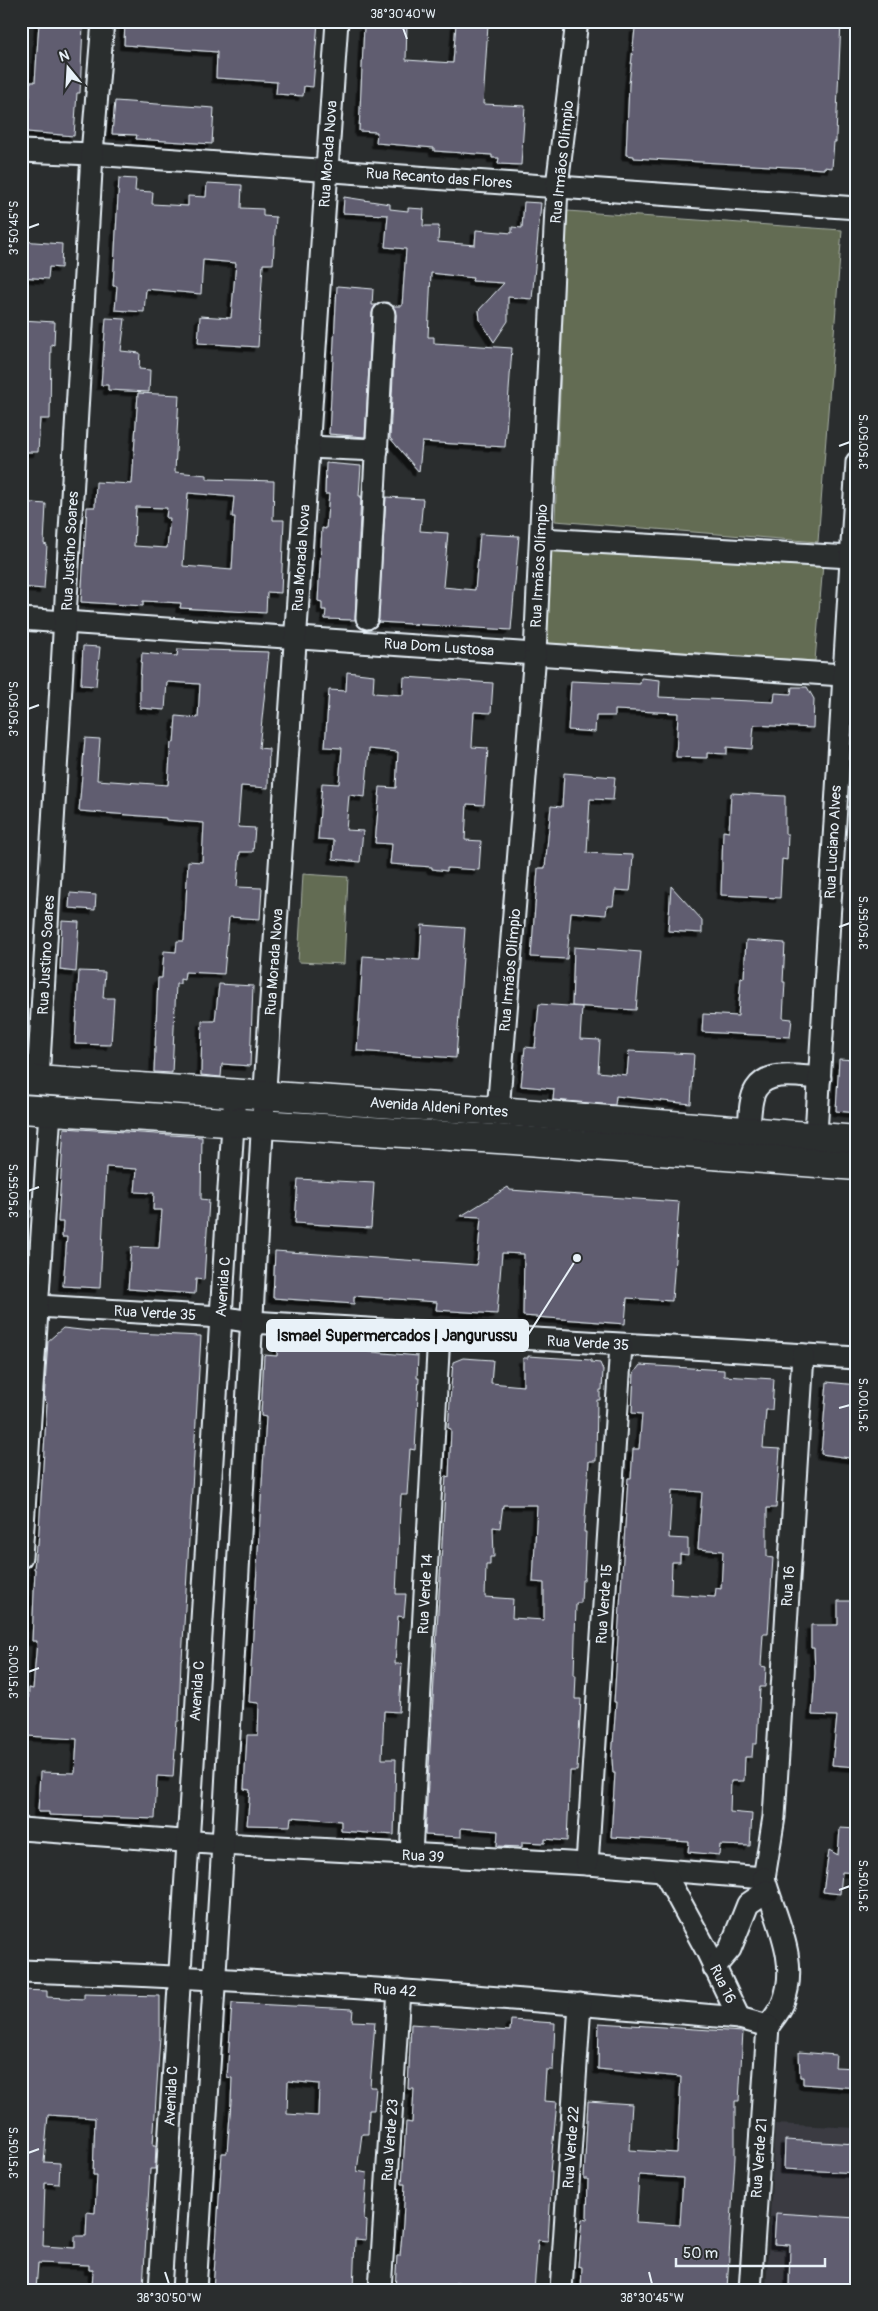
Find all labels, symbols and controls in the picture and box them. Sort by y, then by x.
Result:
text: 38°30'40"W [370,7,436,22]
north arrow [42,42,92,92]
text: N [57,47,71,66]
street label: Rua Morada Nova [315,100,342,208]
street label: Rua Irmãos Olímpio [547,100,578,224]
street label: Rua Recanto das Flores [365,164,513,193]
text: 3°50'45"S [7,201,22,255]
text: 3°50'50"S [857,414,872,470]
street label: Rua Justino Soares [58,491,83,611]
street label: Rua Morada Nova [288,504,315,612]
street label: Rua Irmãos Olímpio [527,504,552,628]
street label: Rua Dom Lustosa [383,634,495,661]
text: 3°50'50"S [7,681,22,737]
street label: Rua Luciano Alves [821,785,846,899]
street label: Rua Justino Soares [34,895,59,1015]
text: 3°50'55"S [857,896,872,950]
street label: Rua Morada Nova [261,908,288,1016]
street label: Rua Irmãos Olímpio [496,908,525,1032]
street label: Avenida Aldeni Pontes [369,1093,509,1122]
text: 3°50'55"S [7,1164,22,1218]
street label: Avenida C [212,1256,235,1318]
street label: Rua Verde 35 [113,1302,197,1325]
callout: Ismael Supermercados | Jangurussu [267,1320,528,1351]
text: Ismael Supermercados | Jangurussu [276,1326,518,1346]
street label: Rua Verde 35 [546,1332,630,1355]
text: 3°51'00"S [857,1378,872,1432]
street label: Rua Verde 14 [414,1553,437,1635]
street label: Rua Verde 15 [592,1563,617,1645]
street label: Rua 16 [778,1565,799,1607]
text: 3°51'00"S [7,1645,22,1699]
street label: Avenida C [186,1660,209,1722]
street label: Rua 39 [401,1846,445,1867]
text: 3°51'05"S [857,1860,872,1912]
street label: Rua 16 [705,1962,740,2007]
street label: Rua 42 [373,1980,417,2001]
street label: Avenida C [160,2065,183,2127]
street label: Rua Verde 23 [378,2098,403,2182]
street label: Rua Verde 22 [559,2105,584,2189]
street label: Rua Verde 21 [747,2117,772,2199]
text: 3°51'05"S [7,2127,22,2179]
scale bar [676,2236,824,2268]
text: 50 m [683,2244,718,2263]
text: 38°30'50"W [136,2291,202,2306]
text: 38°30'45"W [620,2291,684,2306]

